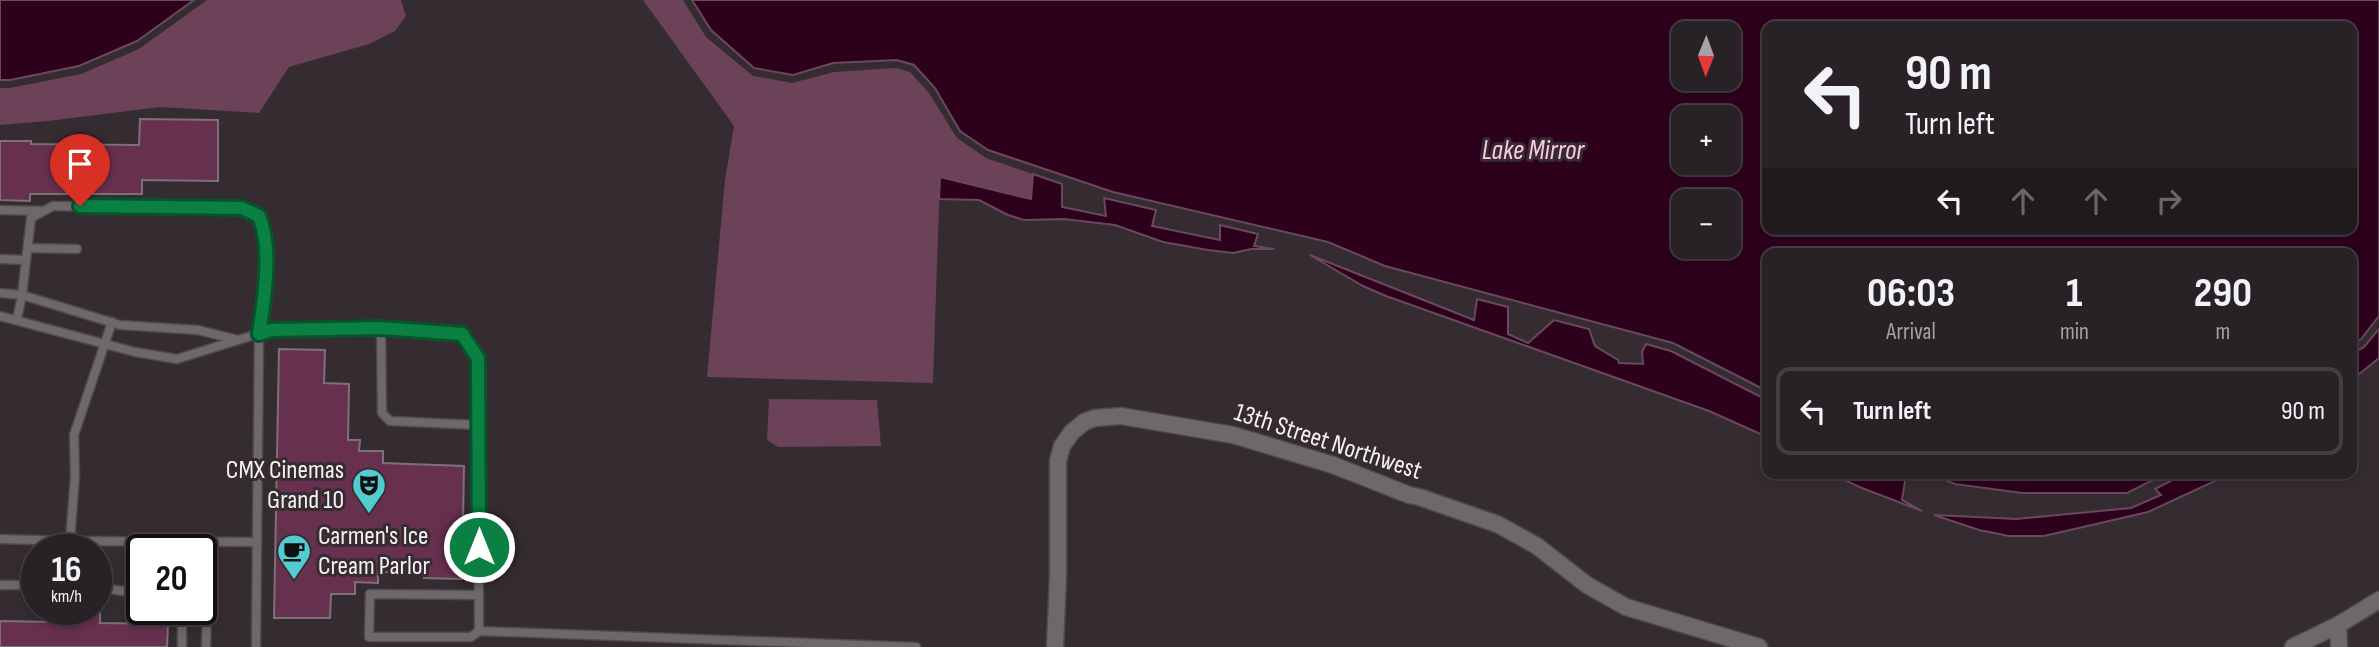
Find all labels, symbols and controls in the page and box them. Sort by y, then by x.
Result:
north arrow [1671,21,1741,91]
map controls [1671,21,1741,259]
text: 90 m [1905,45,1992,104]
icon: left [1790,49,1881,140]
button: + [1671,105,1741,175]
text: Turn left [1905,105,1995,144]
pin [50,134,110,206]
water label: Lake Mirror [1482,134,1585,167]
icon: arrive [61,145,99,183]
icon: left [1931,182,1969,220]
icon: ahead [2004,182,2042,220]
icon: ahead [2077,182,2115,220]
icon: right [2150,182,2188,220]
button: − [1671,189,1741,259]
text: 06:03 [1867,268,1955,319]
text: 1 [2066,268,2083,319]
text: 290 [2194,268,2252,319]
text: Arrival [1886,318,1936,346]
text: min [2060,318,2089,346]
text: m [2216,318,2230,346]
icon: left [1794,392,1832,430]
text: Turn left [1853,396,1931,427]
text: 90 m [2281,396,2325,427]
street label: 13th Street Northwest [1230,397,1426,487]
place label: CMX Cinemas Grand 10 [226,455,344,516]
theatre icon: CMX Cinemas Grand 10 [350,466,388,515]
position arrow [442,510,516,584]
place label: Carmen's Ice Cream Parlor [318,521,431,582]
cafe icon: Carmen's Ice Cream Parlor [275,532,313,581]
speed limit sign: 20 [126,534,217,625]
text: 16 [51,549,82,592]
text: km/h [51,586,82,607]

